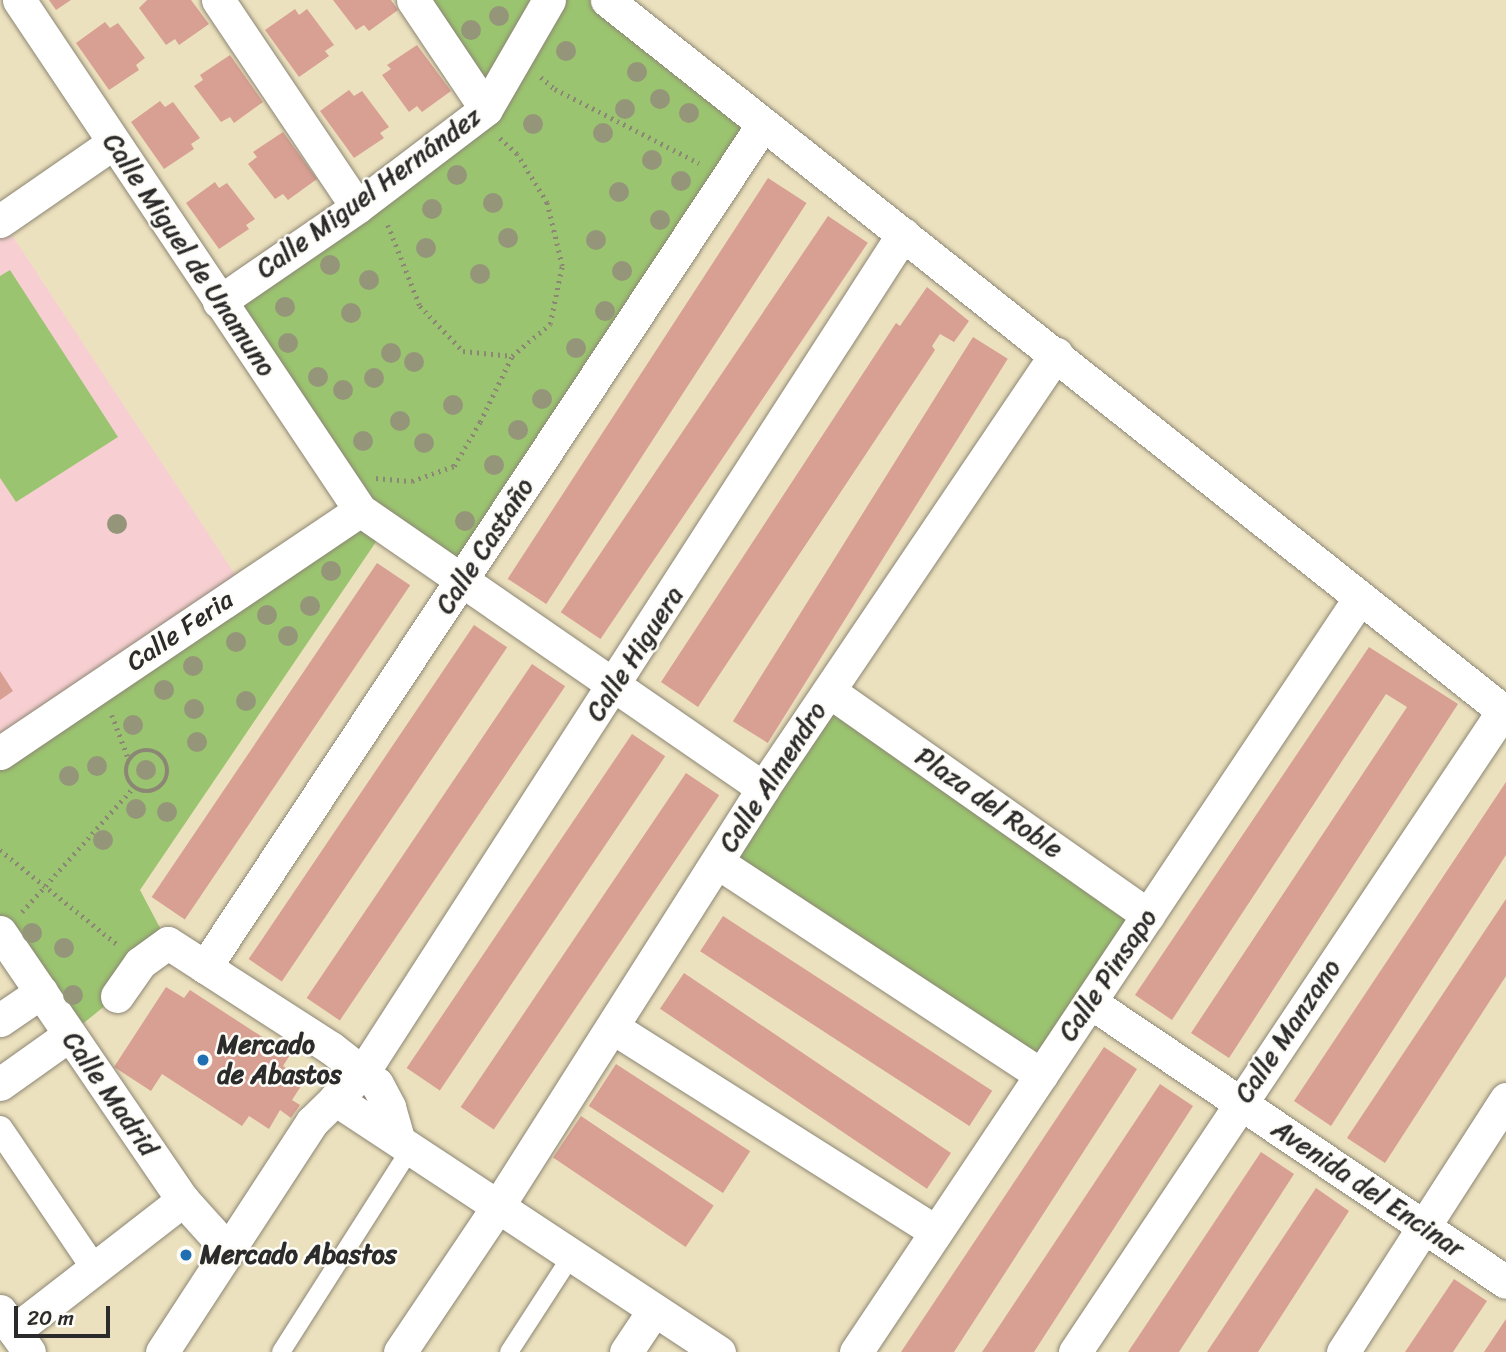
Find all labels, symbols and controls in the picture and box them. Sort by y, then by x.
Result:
street label: Calle Miguel Hernández [251,101,487,285]
street label: Calle Miguel de Unamuno [96,128,282,382]
street label: Calle Castaño [429,472,541,620]
street label: Calle Higuera [580,581,690,727]
street label: Calle Feria [120,584,240,678]
street label: Calle Almendro [713,696,833,858]
street label: Plaza del Roble [909,740,1069,866]
street label: Calle Pinsapo [1052,903,1164,1047]
street label: Calle Manzano [1229,954,1347,1108]
street label: Calle Madrid [56,1026,164,1162]
place label: Mercado de Abastos [217,1029,343,1090]
marker: Mercado de Abastos [195,1052,211,1068]
street label: Avenida del Encinar [1266,1113,1470,1265]
place label: Mercado Abastos [200,1239,397,1271]
marker: Mercado Abastos [178,1247,194,1263]
scale bar [18,1292,114,1336]
text: 20 m [27,1299,74,1337]

